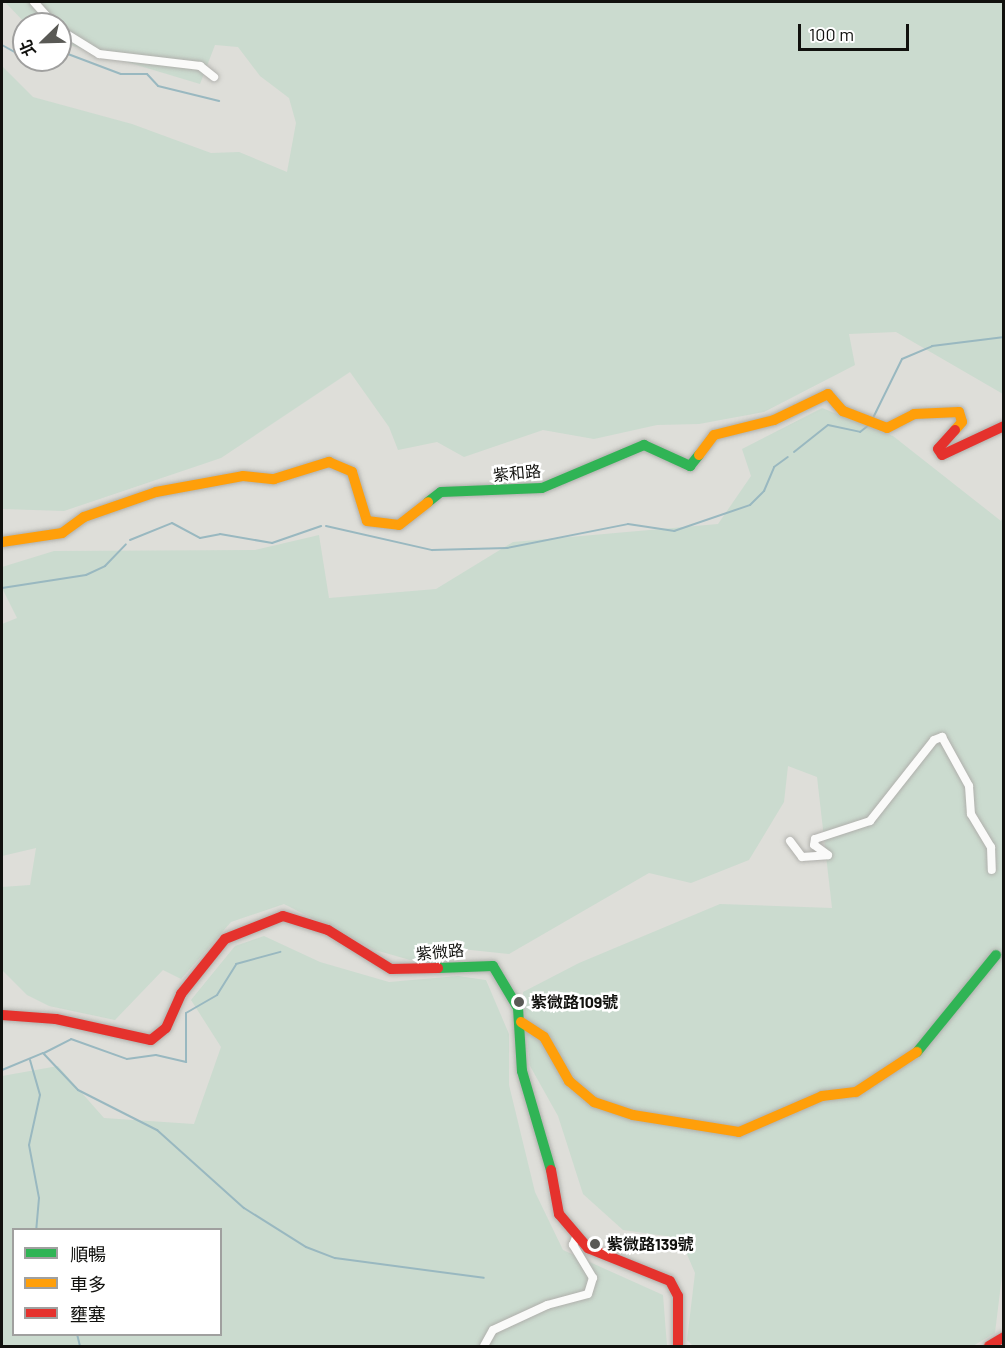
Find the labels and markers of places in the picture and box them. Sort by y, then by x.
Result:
place label: 紫微路109號 [531,992,618,1012]
marker: 紫微路109號 [512,995,526,1009]
place label: 紫微路139號 [607,1234,694,1254]
marker: 紫微路139號 [588,1237,602,1251]

